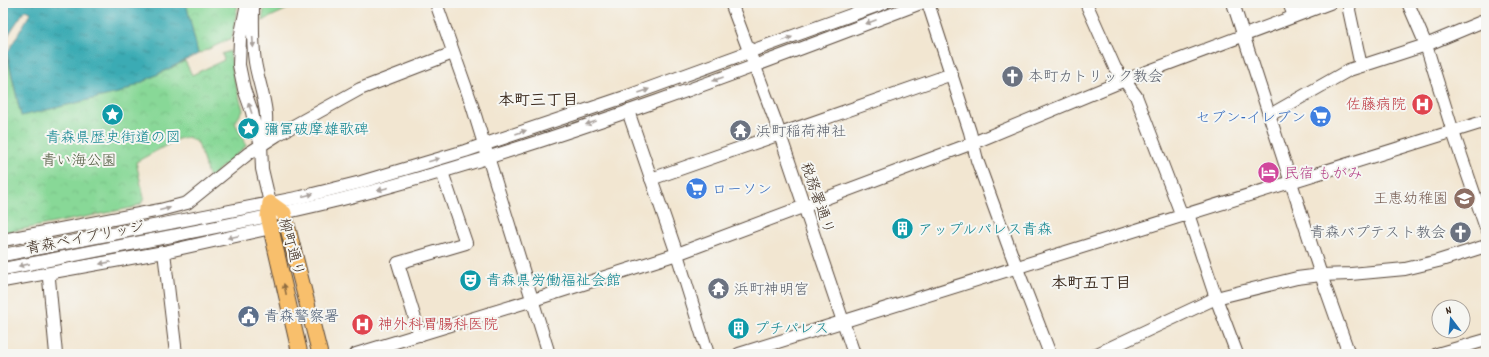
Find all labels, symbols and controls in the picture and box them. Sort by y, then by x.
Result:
one-way arrow [865,19,877,25]
one-way arrow [781,35,793,41]
one-way arrow [250,36,257,48]
church icon: 本町カトリック教会 [1000,63,1026,89]
place label: 本町カトリック教会 [1028,67,1163,89]
one-way arrow [712,76,724,82]
one-way arrow [638,87,650,93]
district label: 本町三丁目 [498,90,578,113]
hospital icon: 佐藤病院 [1409,91,1435,117]
place label: 佐藤病院 [1346,95,1406,117]
place icon: 青森県歴史街道の図 [100,101,126,127]
one-way arrow [247,102,253,114]
supermarket icon: セブン-イレブン [1308,104,1334,130]
place label: セブン-イレブン [1196,108,1306,130]
place icon: 彌冨破摩雄歌碑 [236,116,262,142]
temple icon: 浜町稲荷神社 [727,118,753,144]
place label: 彌冨破摩雄歌碑 [264,120,369,142]
one-way arrow [585,120,597,126]
place label: 浜町稲荷神社 [756,122,846,144]
place label: 青森県歴史街道の図 [45,128,181,150]
one-way arrow [515,129,527,135]
park label: 青い海公園 [41,151,117,173]
one-way arrow [428,157,440,163]
street label: 税務署通り [793,160,839,238]
hotel icon: 民宿 もがみ [1255,160,1281,186]
place label: 民宿 もがみ [1284,164,1362,186]
supermarket icon: ローソン [683,176,709,202]
place label: ローソン [712,180,772,202]
school or university icon: 王恵幼稚園 [1451,185,1477,211]
one-way arrow [377,186,390,192]
place label: 王恵幼稚園 [1373,189,1448,211]
one-way arrow [303,192,315,198]
one-way arrow [159,205,171,211]
street label: 柳町通り [271,216,309,279]
building icon: アップルパレス青森 [889,216,915,242]
street label: 青森ベイブリッジ [24,217,146,261]
church icon: 青森バプテスト教会 [1448,219,1474,245]
place label: アップルパレス青森 [918,220,1052,242]
place label: 青森バプテスト教会 [1310,223,1446,245]
one-way arrow [226,234,239,240]
one-way arrow [99,260,111,266]
one-way arrow [18,262,30,268]
theatre icon: 青森県労働福祉会館 [458,267,484,293]
place label: 青森県労働福祉会館 [486,271,621,293]
district label: 本町五丁目 [1051,273,1131,296]
temple icon: 浜町神明宮 [705,276,731,302]
place label: 浜町神明宮 [734,280,809,302]
one-way arrow [282,283,288,295]
north arrow [1431,299,1471,339]
public building icon: 青森警察署 [235,303,261,329]
text: N [1444,303,1454,320]
place label: 青森警察署 [264,307,339,329]
hospital icon: 神外科胃腸科医院 [350,311,376,337]
place label: 神外科胃腸科医院 [378,315,498,337]
building icon: プチパレス [725,315,751,341]
place label: プチパレス [754,319,829,341]

